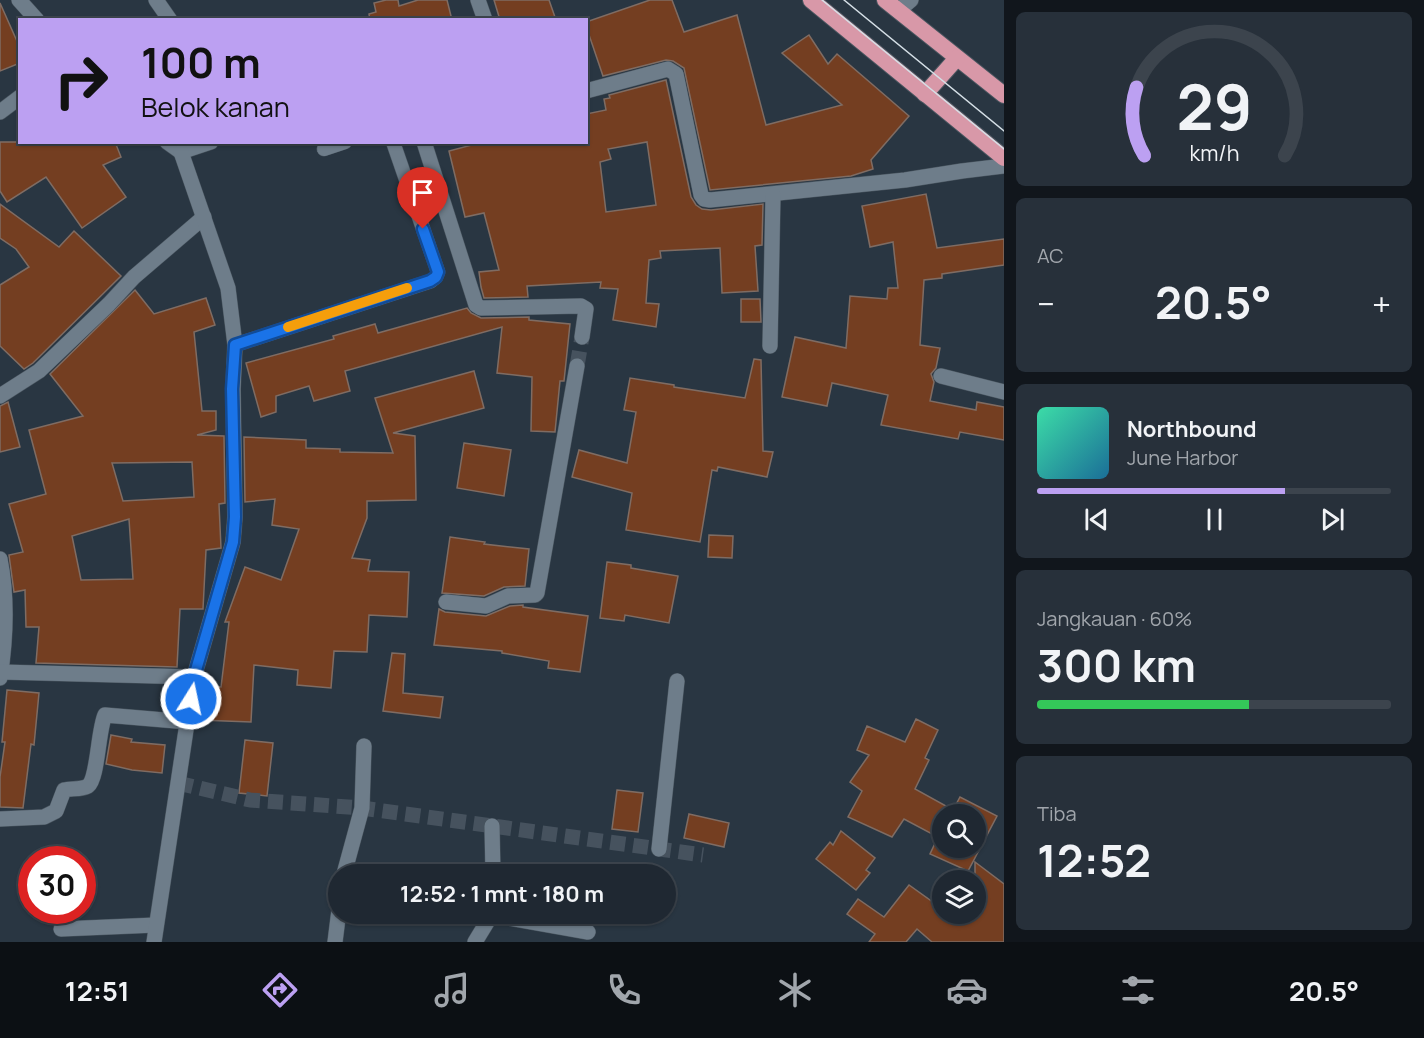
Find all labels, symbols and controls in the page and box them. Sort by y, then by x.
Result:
text: 100 m [141,33,261,91]
icon: right [42,42,120,120]
text: 29 [1176,63,1252,149]
text: Belok kanan [141,88,290,125]
text: km/h [1189,138,1239,167]
pin [397,167,448,229]
icon: arrive [406,176,439,209]
text: AC [1037,242,1064,269]
text: 20.5° [1155,271,1272,333]
text: − [1037,281,1055,326]
text: + [1372,281,1391,326]
text: Northbound [1127,414,1257,444]
text: June Harbor [1127,444,1239,471]
icon: previous [1080,503,1113,536]
icon: pause [1198,503,1231,536]
icon: next [1316,503,1349,536]
text: Jangkauan · 60% [1037,605,1192,632]
text: 300 km [1037,634,1196,696]
position arrow [159,667,223,731]
text: Tiba [1037,800,1077,827]
map controls [932,804,986,924]
button: search [932,804,986,858]
text: 12:52 [1037,829,1151,891]
speed limit sign: 30 [18,846,96,924]
button: layers [932,870,986,924]
text: 12:52 · 1 mnt · 180 m [400,879,604,909]
icon: directions [259,969,301,1011]
icon: music [431,969,473,1011]
icon: phone [603,969,645,1011]
icon: climate [774,969,816,1011]
icon: car [946,969,988,1011]
icon: filters [1117,969,1159,1011]
text: 12:51 [65,972,130,1009]
text: 20.5° [1289,972,1359,1009]

